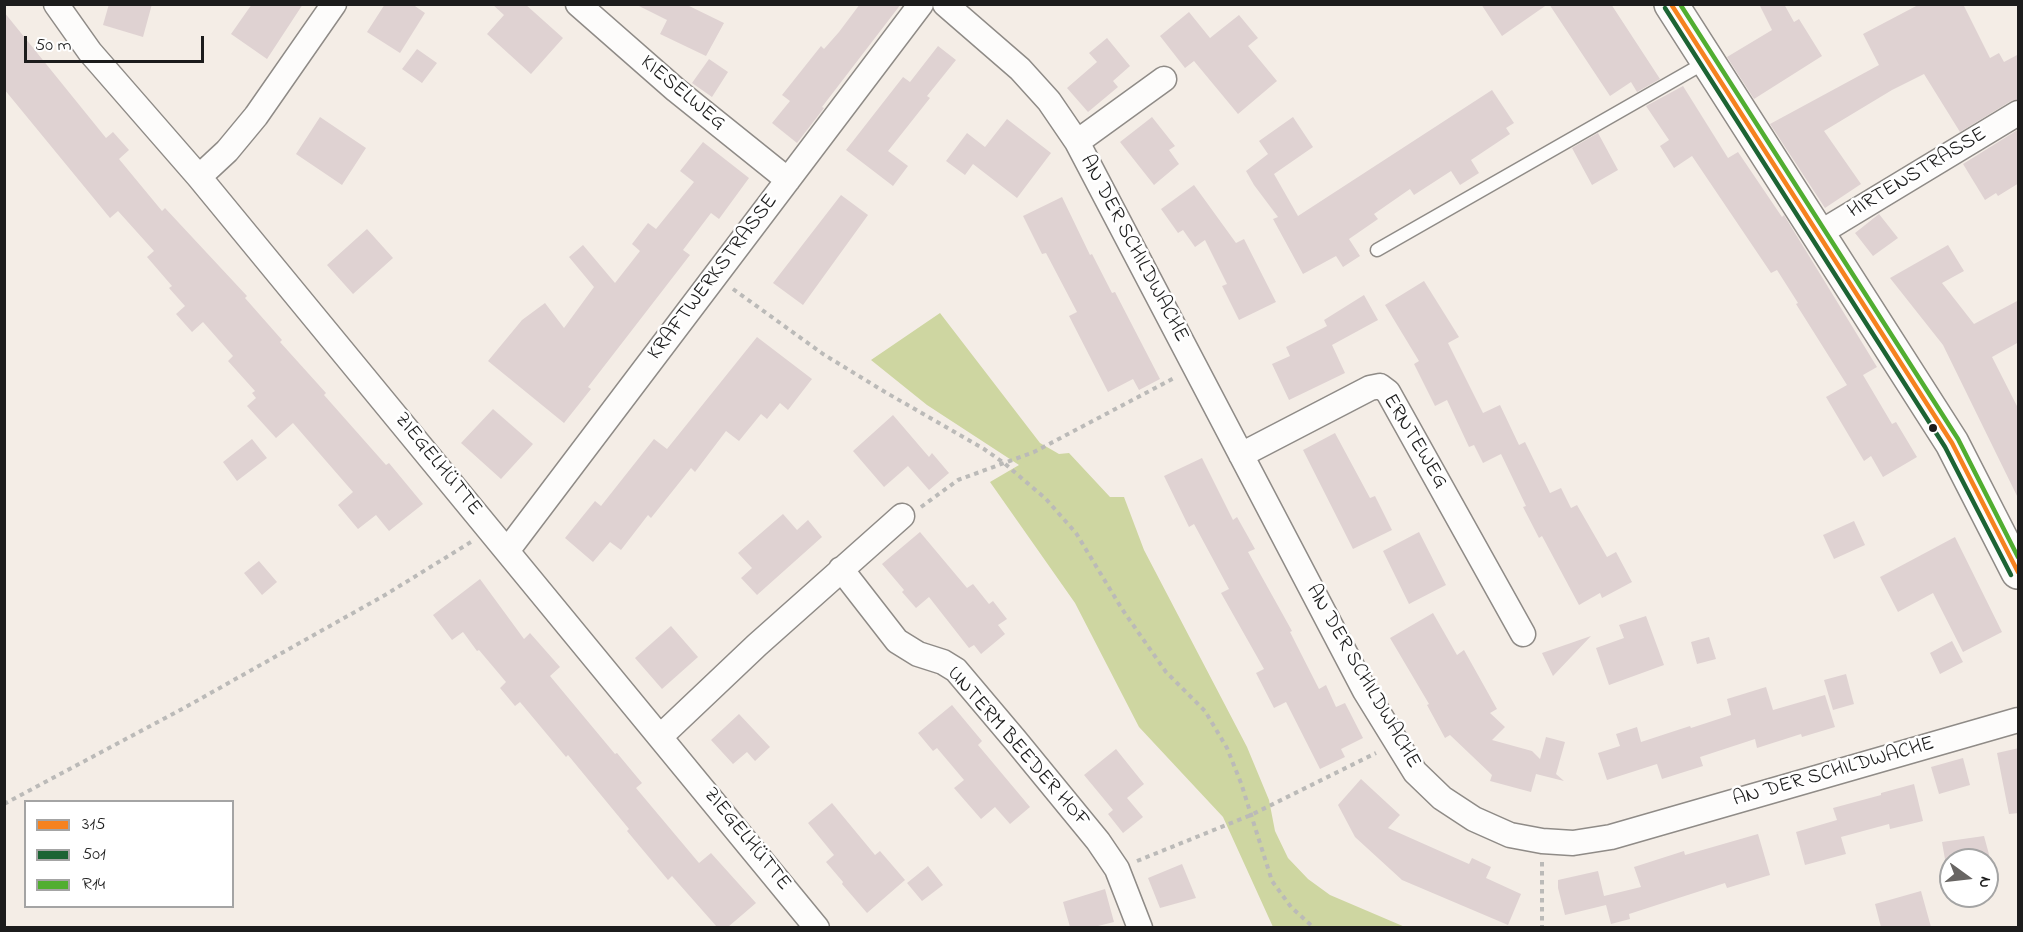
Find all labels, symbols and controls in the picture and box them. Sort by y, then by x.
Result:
scale bar [27,24,207,62]
text: 50 m [35,33,72,59]
street label: KIESELWEG [634,51,730,137]
street label: HIRTENSTRASSE [1844,123,1992,225]
street label: AN DER SCHILDWACHE [1073,151,1193,347]
street label: KRAFTWERKSTRASSE [643,190,785,366]
street label: ERNTEWEG [1376,390,1452,494]
street label: ZIEGELHÜTTE [388,408,486,522]
unlabelled marker [1927,422,1939,434]
street label: AN DER SCHILDWACHE [1299,580,1425,774]
street label: UNTERM BEEDER HOF [940,662,1094,834]
street label: AN DER SCHILDWACHE [1730,732,1938,814]
street label: ZIEGELHÜTTE [697,783,795,897]
legend [24,800,234,908]
text: 315 [82,812,105,838]
text: 501 [82,842,106,868]
north arrow [1939,848,1999,908]
text: R14 [82,872,105,898]
text: N [1971,874,1997,890]

